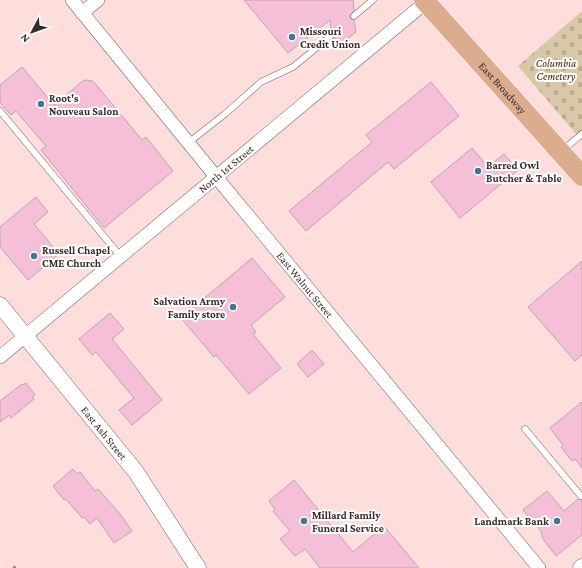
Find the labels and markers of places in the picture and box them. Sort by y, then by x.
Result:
place label: Missouri Credit Union [300,25,361,50]
marker: Missouri Credit Union [287,32,297,42]
place label: Root's Nouveau Salon [49,92,119,117]
marker: Root's Nouveau Salon [36,99,46,109]
place label: Barred Owl Butcher & Table [486,159,562,184]
marker: Barred Owl Butcher & Table [473,166,483,176]
place label: Russell Chapel CME Church [42,244,111,269]
marker: Russell Chapel CME Church [29,251,39,261]
place label: Salvation Army Family store [154,295,226,320]
marker: Salvation Army Family store [228,302,238,312]
place label: Millard Family Funeral Service [312,509,384,534]
place label: Landmark Bank [474,515,550,527]
marker: Millard Family Funeral Service [299,516,309,526]
marker: Landmark Bank [552,516,562,526]

